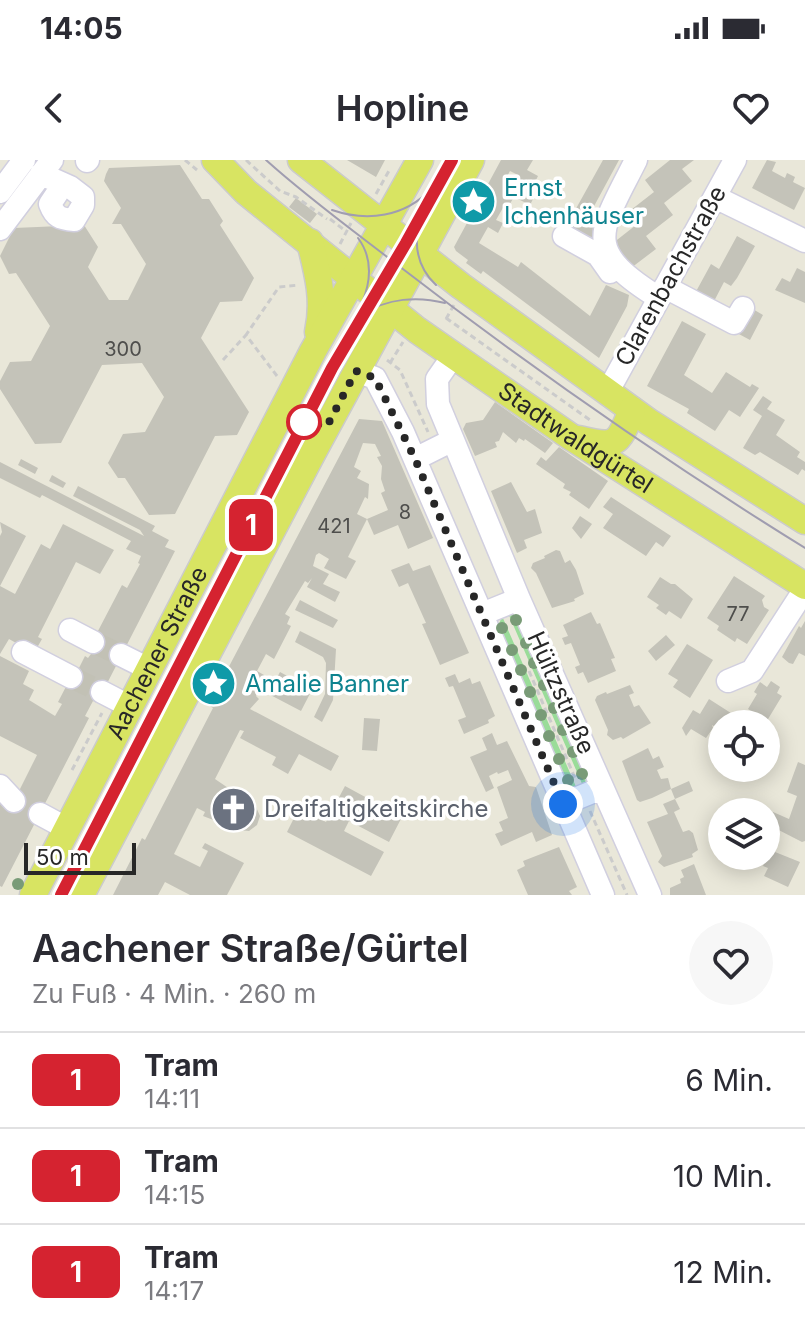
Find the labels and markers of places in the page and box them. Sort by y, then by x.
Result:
place label: Ernst Ichenhäuser [504,173,644,230]
place icon: Ernst Ichenhäuser [449,178,497,226]
unlabelled marker [287,405,321,439]
place icon: Amalie Banner [190,660,238,708]
place label: Amalie Banner [245,669,409,698]
church icon: Dreifaltigkeitskirche [209,785,257,833]
place label: Dreifaltigkeitskirche [264,794,489,823]

